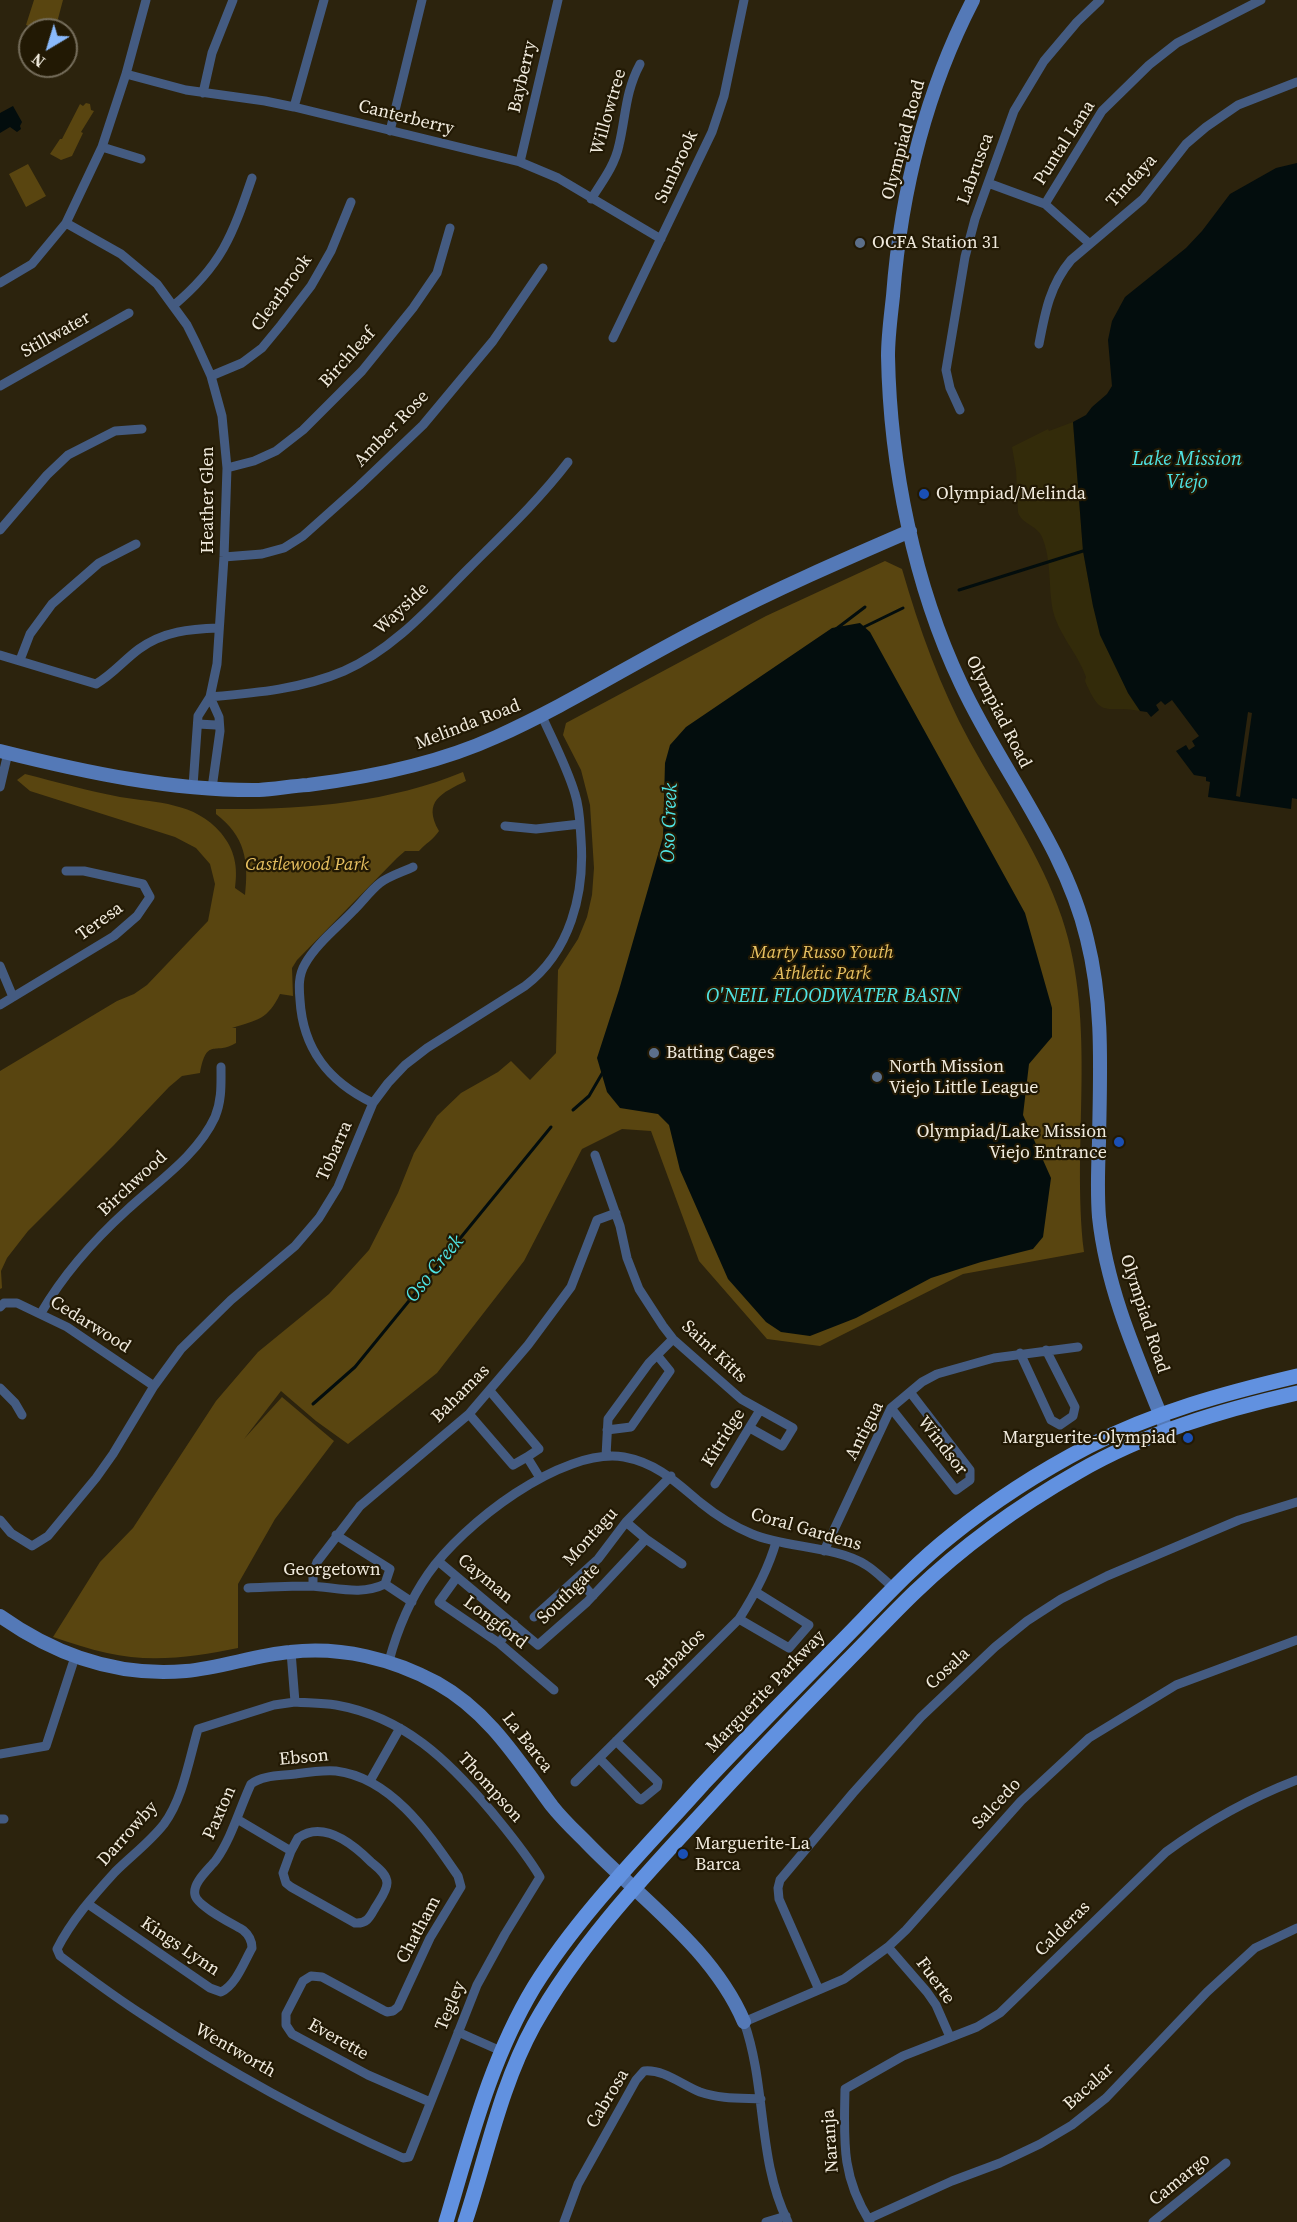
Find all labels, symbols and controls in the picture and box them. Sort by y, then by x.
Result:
north arrow [18,18,78,78]
street label: Bayberry [504,39,542,115]
text: N [27,48,50,73]
street label: Willowtree [586,66,632,158]
street label: Olympiad Road [878,78,930,202]
street label: Canterberry [356,96,456,140]
street label: Puntal Lana [1030,97,1100,189]
street label: Sunbrook [651,127,703,207]
street label: Labrusca [953,130,999,208]
street label: Tindaya [1102,150,1162,212]
place label: OCFA Station 31 [872,232,1000,254]
marker: OCFA Station 31 [853,236,867,250]
street label: Clearbrook [247,250,317,336]
street label: Stillwater [17,307,95,363]
street label: Birchleaf [315,323,381,393]
street label: Amber Rose [350,386,434,472]
street label: Heather Glen [197,446,219,554]
water label: Lake Mission Viejo [1132,448,1242,495]
place label: Olympiad/Melinda [936,483,1086,505]
marker: Olympiad/Melinda [917,487,931,501]
street label: Wayside [370,578,434,640]
street label: Olympiad Road [960,652,1036,772]
street label: Melinda Road [412,695,524,755]
water label: Oso Creek [657,783,683,863]
park label: Castlewood Park [245,854,369,876]
street label: Teresa [72,898,128,946]
park label: Marty Russo Youth Athletic Park [750,942,894,984]
water label: O'NEIL FLOODWATER BASIN [706,985,960,1009]
place label: Batting Cages [666,1042,775,1064]
marker: Batting Cages [647,1046,661,1060]
place label: North Mission Viejo Little League [889,1056,1038,1098]
marker: North Mission Viejo Little League [870,1070,884,1084]
street label: Tobarra [312,1118,358,1184]
place label: Olympiad/Lake Mission Viejo Entrance [917,1121,1107,1164]
marker: Olympiad/Lake Mission Viejo Entrance [1112,1135,1126,1149]
street label: Birchwood [94,1147,172,1221]
water label: Oso Creek [401,1230,469,1308]
street label: Olympiad Road [1115,1252,1173,1376]
street label: Cedarwood [46,1292,134,1358]
street label: Saint Kitts [677,1316,751,1388]
street label: Bahamas [427,1360,495,1428]
street label: Antigua [841,1398,889,1464]
street label: Kitridge [698,1405,750,1471]
street label: Windsor [912,1412,972,1480]
place label: Marguerite-Olympiad [1003,1427,1176,1449]
marker: Marguerite-Olympiad [1181,1431,1195,1445]
street label: Montagu [559,1503,623,1571]
street label: Coral Gardens [748,1504,864,1556]
street label: Cayman [453,1550,517,1608]
street label: Georgetown [283,1559,381,1581]
street label: Southgate [533,1559,605,1629]
street label: Longford [459,1592,531,1654]
street label: Barbados [642,1625,710,1693]
street label: Marguerite Parkway [702,1626,830,1758]
street label: Cosala [921,1643,975,1695]
street label: La Barca [497,1709,557,1777]
street label: Ebson [278,1745,330,1771]
street label: Thompson [453,1749,527,1827]
street label: Salcedo [968,1774,1026,1834]
street label: Paxton [199,1783,241,1843]
street label: Darrowby [93,1797,163,1871]
place label: Marguerite-La Barca [695,1833,810,1876]
marker: Marguerite-La Barca [676,1847,690,1861]
street label: Chatham [392,1893,446,1967]
street label: Calderas [1031,1897,1095,1961]
street label: Kings Lynn [136,1913,224,1981]
street label: Fuerte [911,1953,959,2009]
street label: Tegley [431,1978,471,2034]
street label: Everette [304,2015,372,2065]
street label: Wentworth [191,2019,279,2083]
street label: Bacalar [1059,2059,1119,2115]
street label: Cabrosa [582,2065,634,2133]
street label: Naranja [818,2109,844,2173]
street label: Camargo [1145,2149,1215,2211]

